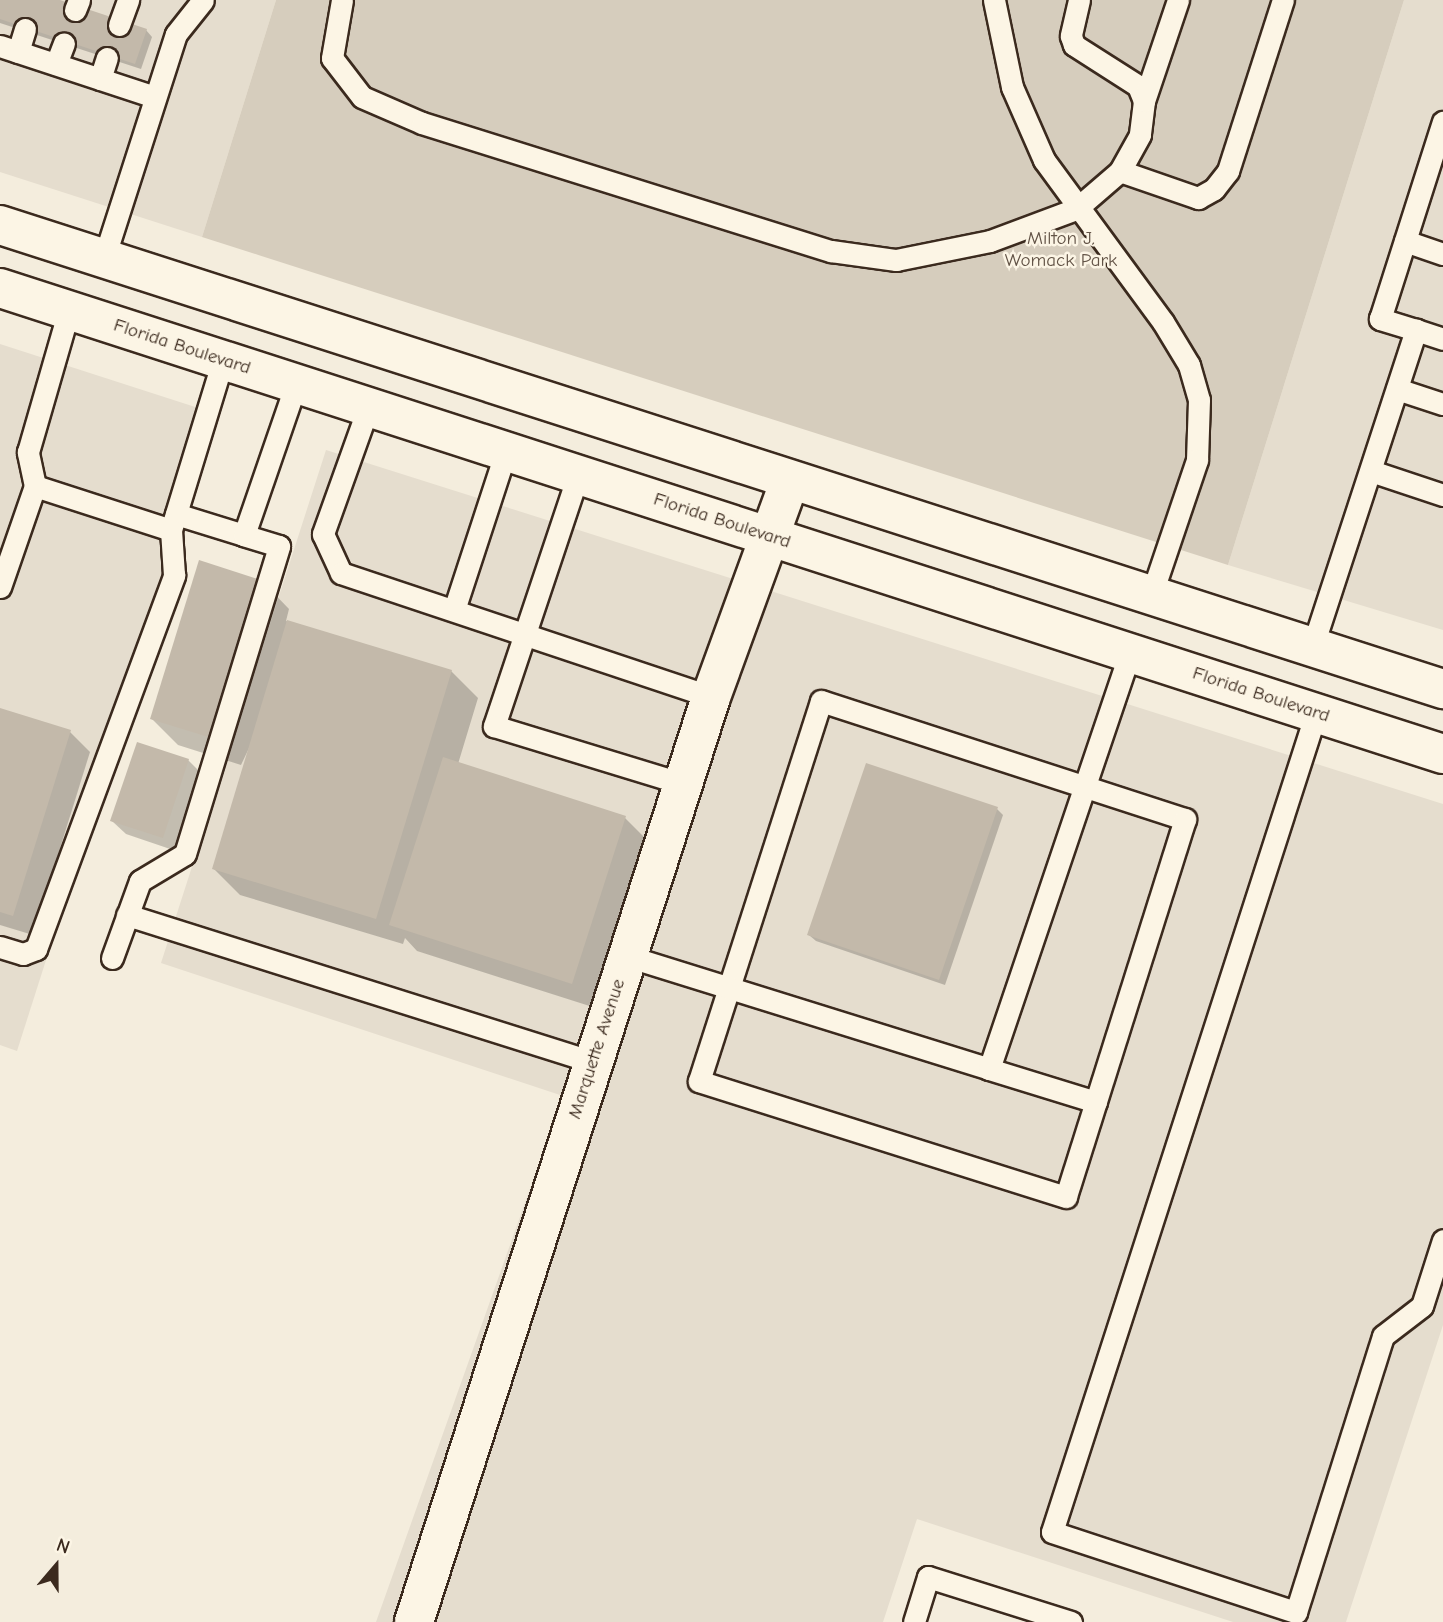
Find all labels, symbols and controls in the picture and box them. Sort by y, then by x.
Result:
park label: Milton J. Womack Park [1005,228,1117,272]
street label: Florida Boulevard [111,314,253,380]
street label: Florida Boulevard [651,488,793,554]
street label: Florida Boulevard [1190,662,1332,728]
street label: Marquette Avenue [564,976,630,1122]
north arrow [21,1531,91,1601]
text: N [54,1534,73,1559]

